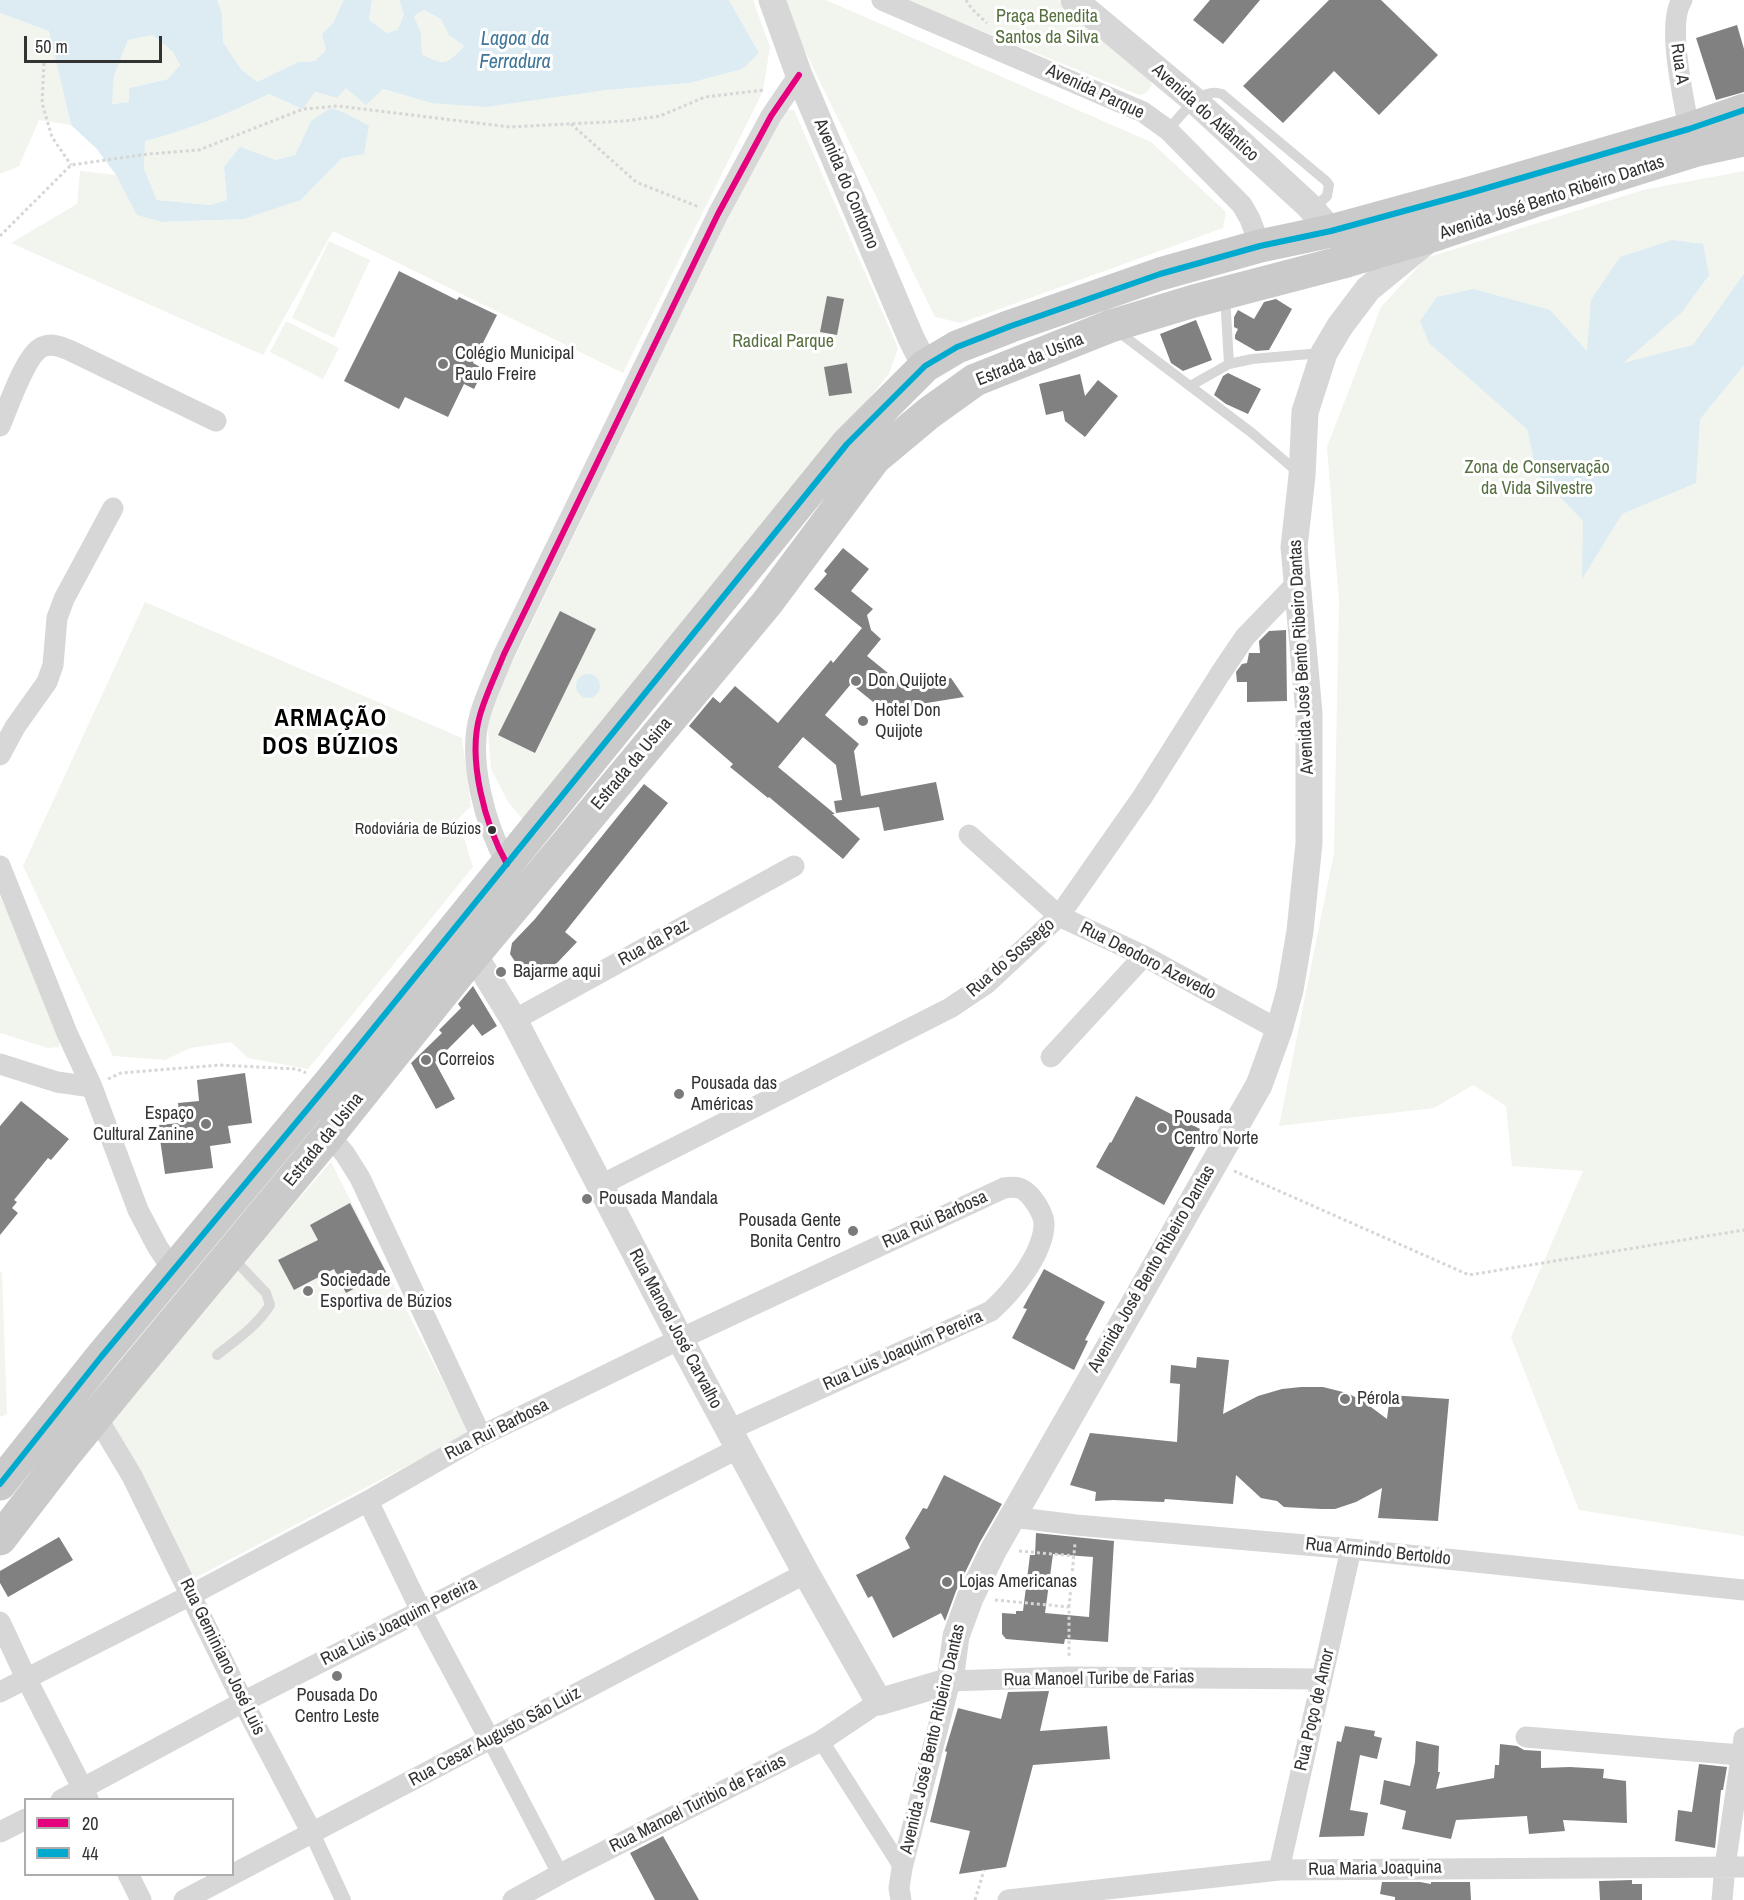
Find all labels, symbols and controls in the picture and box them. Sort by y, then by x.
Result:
park label: Praça Benedita Santos da Silva [995,6,1099,48]
scale bar [27,24,165,62]
water label: Lagoa da Ferradura [479,28,551,75]
text: 50 m [35,34,68,59]
street label: Rua A [1665,42,1693,86]
street label: Avenida do Atlântico [1147,59,1263,167]
street label: Avenida Parque [1043,60,1147,124]
street label: Avenida do Contorno [809,116,883,252]
street label: Avenida José Bento Ribeiro Dantas [1437,151,1667,245]
street label: Estrada da Usina [973,329,1087,391]
park label: Radical Parque [732,331,834,353]
place label: Colégio Municipal Paulo Freire [455,343,574,386]
marker: Colégio Municipal Paulo Freire [436,357,450,371]
park label: Zona de Conservação da Vida Silvestre [1464,457,1610,500]
street label: Avenida José Bento Ribeiro Dantas [1285,539,1319,775]
place label: Don Quijote [868,670,947,692]
marker: Don Quijote [849,674,863,688]
place label: Hotel Don Quijote [875,700,941,742]
district label: ARMAÇÃO DOS BÚZIOS [262,706,400,762]
street label: Estrada da Usina [587,713,677,815]
marker: Hotel Don Quijote [856,714,870,728]
place label: Rodoviária de Búzios [355,820,481,840]
marker: Rodoviária de Búzios [486,824,498,836]
street label: Rua do Sossego [963,914,1059,1002]
street label: Rua da Paz [615,915,693,971]
street label: Rua Deodoro Azevedo [1077,917,1219,1005]
place label: Bajarme aqui [513,961,601,983]
marker: Bajarme aqui [494,965,508,979]
place label: Correios [438,1049,495,1071]
marker: Correios [419,1053,433,1067]
place label: Pousada das Américas [691,1073,777,1116]
marker: Pousada das Américas [672,1087,686,1101]
street label: Estrada da Usina [280,1089,368,1191]
place label: Espaço Cultural Zanine [93,1103,194,1146]
place label: Pousada Centro Norte [1174,1107,1258,1150]
marker: Espaço Cultural Zanine [199,1117,213,1131]
marker: Pousada Centro Norte [1155,1121,1169,1135]
street label: Avenida José Bento Ribeiro Dantas [1084,1162,1220,1376]
street label: Rua Rui Barbosa [879,1186,991,1254]
place label: Pousada Mandala [599,1188,718,1210]
marker: Pousada Mandala [580,1192,594,1206]
place label: Pousada Gente Bonita Centro [738,1210,841,1252]
marker: Pousada Gente Bonita Centro [846,1224,860,1238]
street label: Rua Manoel José Carvalho [624,1245,726,1413]
place label: Sociedade Esportiva de Búzios [320,1270,452,1312]
marker: Sociedade Esportiva de Búzios [301,1284,315,1298]
street label: Rua Luis Joaquim Pereira [820,1306,986,1396]
place label: Pérola [1357,1388,1400,1410]
marker: Pérola [1338,1392,1352,1406]
street label: Rua Rui Barbosa [442,1395,552,1465]
street label: Rua Armindo Bertoldo [1304,1534,1452,1570]
place label: Lojas Americanas [959,1571,1077,1593]
street label: Rua Luis Joaquim Pereira [317,1573,481,1671]
street label: Rua Geminiano José Luis [175,1575,269,1739]
marker: Lojas Americanas [940,1575,954,1589]
street label: Avenida José Bento Ribeiro Dantas [896,1622,970,1856]
street label: Rua Poço de Amor [1290,1647,1340,1773]
street label: Rua Manoel Turibe de Farias [1003,1667,1195,1691]
marker: Pousada Do Centro Leste [330,1669,344,1683]
street label: Rua Cesar Augusto São Luiz [406,1683,584,1791]
place label: Pousada Do Centro Leste [295,1685,379,1728]
street label: Rua Manoel Turibio de Farias [606,1750,790,1858]
legend [24,1798,234,1876]
text: 20 [82,1811,98,1836]
text: 44 [82,1841,98,1866]
street label: Rua Maria Joaquina [1308,1857,1442,1881]

